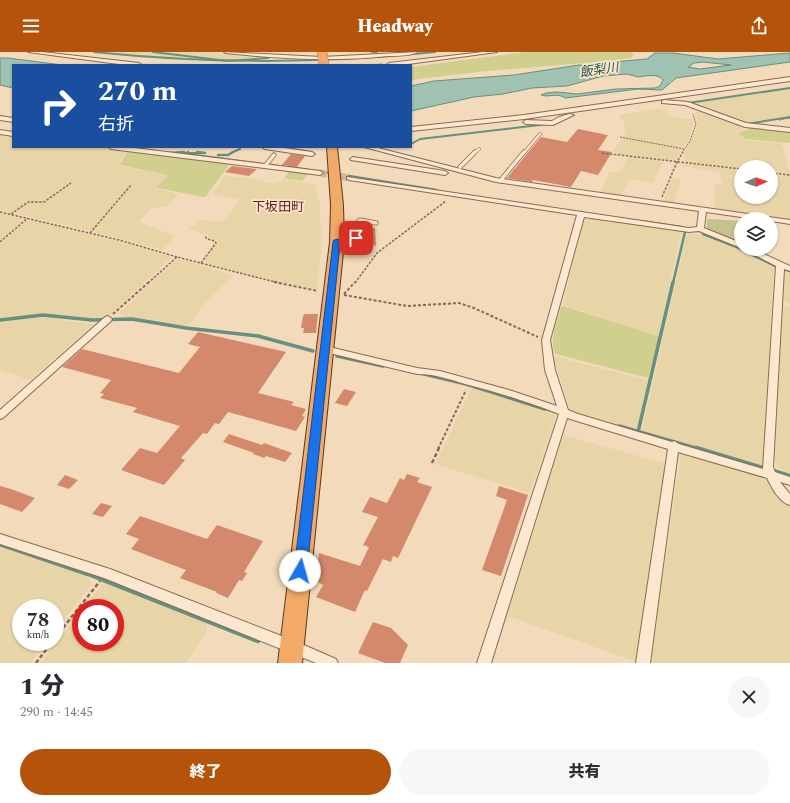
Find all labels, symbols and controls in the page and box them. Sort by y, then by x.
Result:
text: Headway [357,13,433,40]
icon: menu [20,15,42,37]
icon: share [748,15,770,37]
water label: 飯梨川 [578,57,622,83]
text: 270 m [98,70,177,113]
icon: right [32,80,84,132]
text: 右折 [98,111,134,138]
north arrow [734,160,778,204]
map controls [734,160,778,256]
district label: 下坂田町 [252,197,304,217]
button: layers [734,212,778,256]
pin [339,221,373,255]
icon: arrive [345,227,367,249]
position arrow [279,550,321,592]
speed limit sign: 80 [72,599,124,651]
text: 78 [27,605,49,635]
text: km/h [27,627,49,643]
text: 1 分 [20,669,64,705]
button: close [728,676,770,718]
text: 290 m · 14:45 [20,702,93,722]
button: 終了 [20,749,391,795]
button: 共有 [399,749,770,795]

